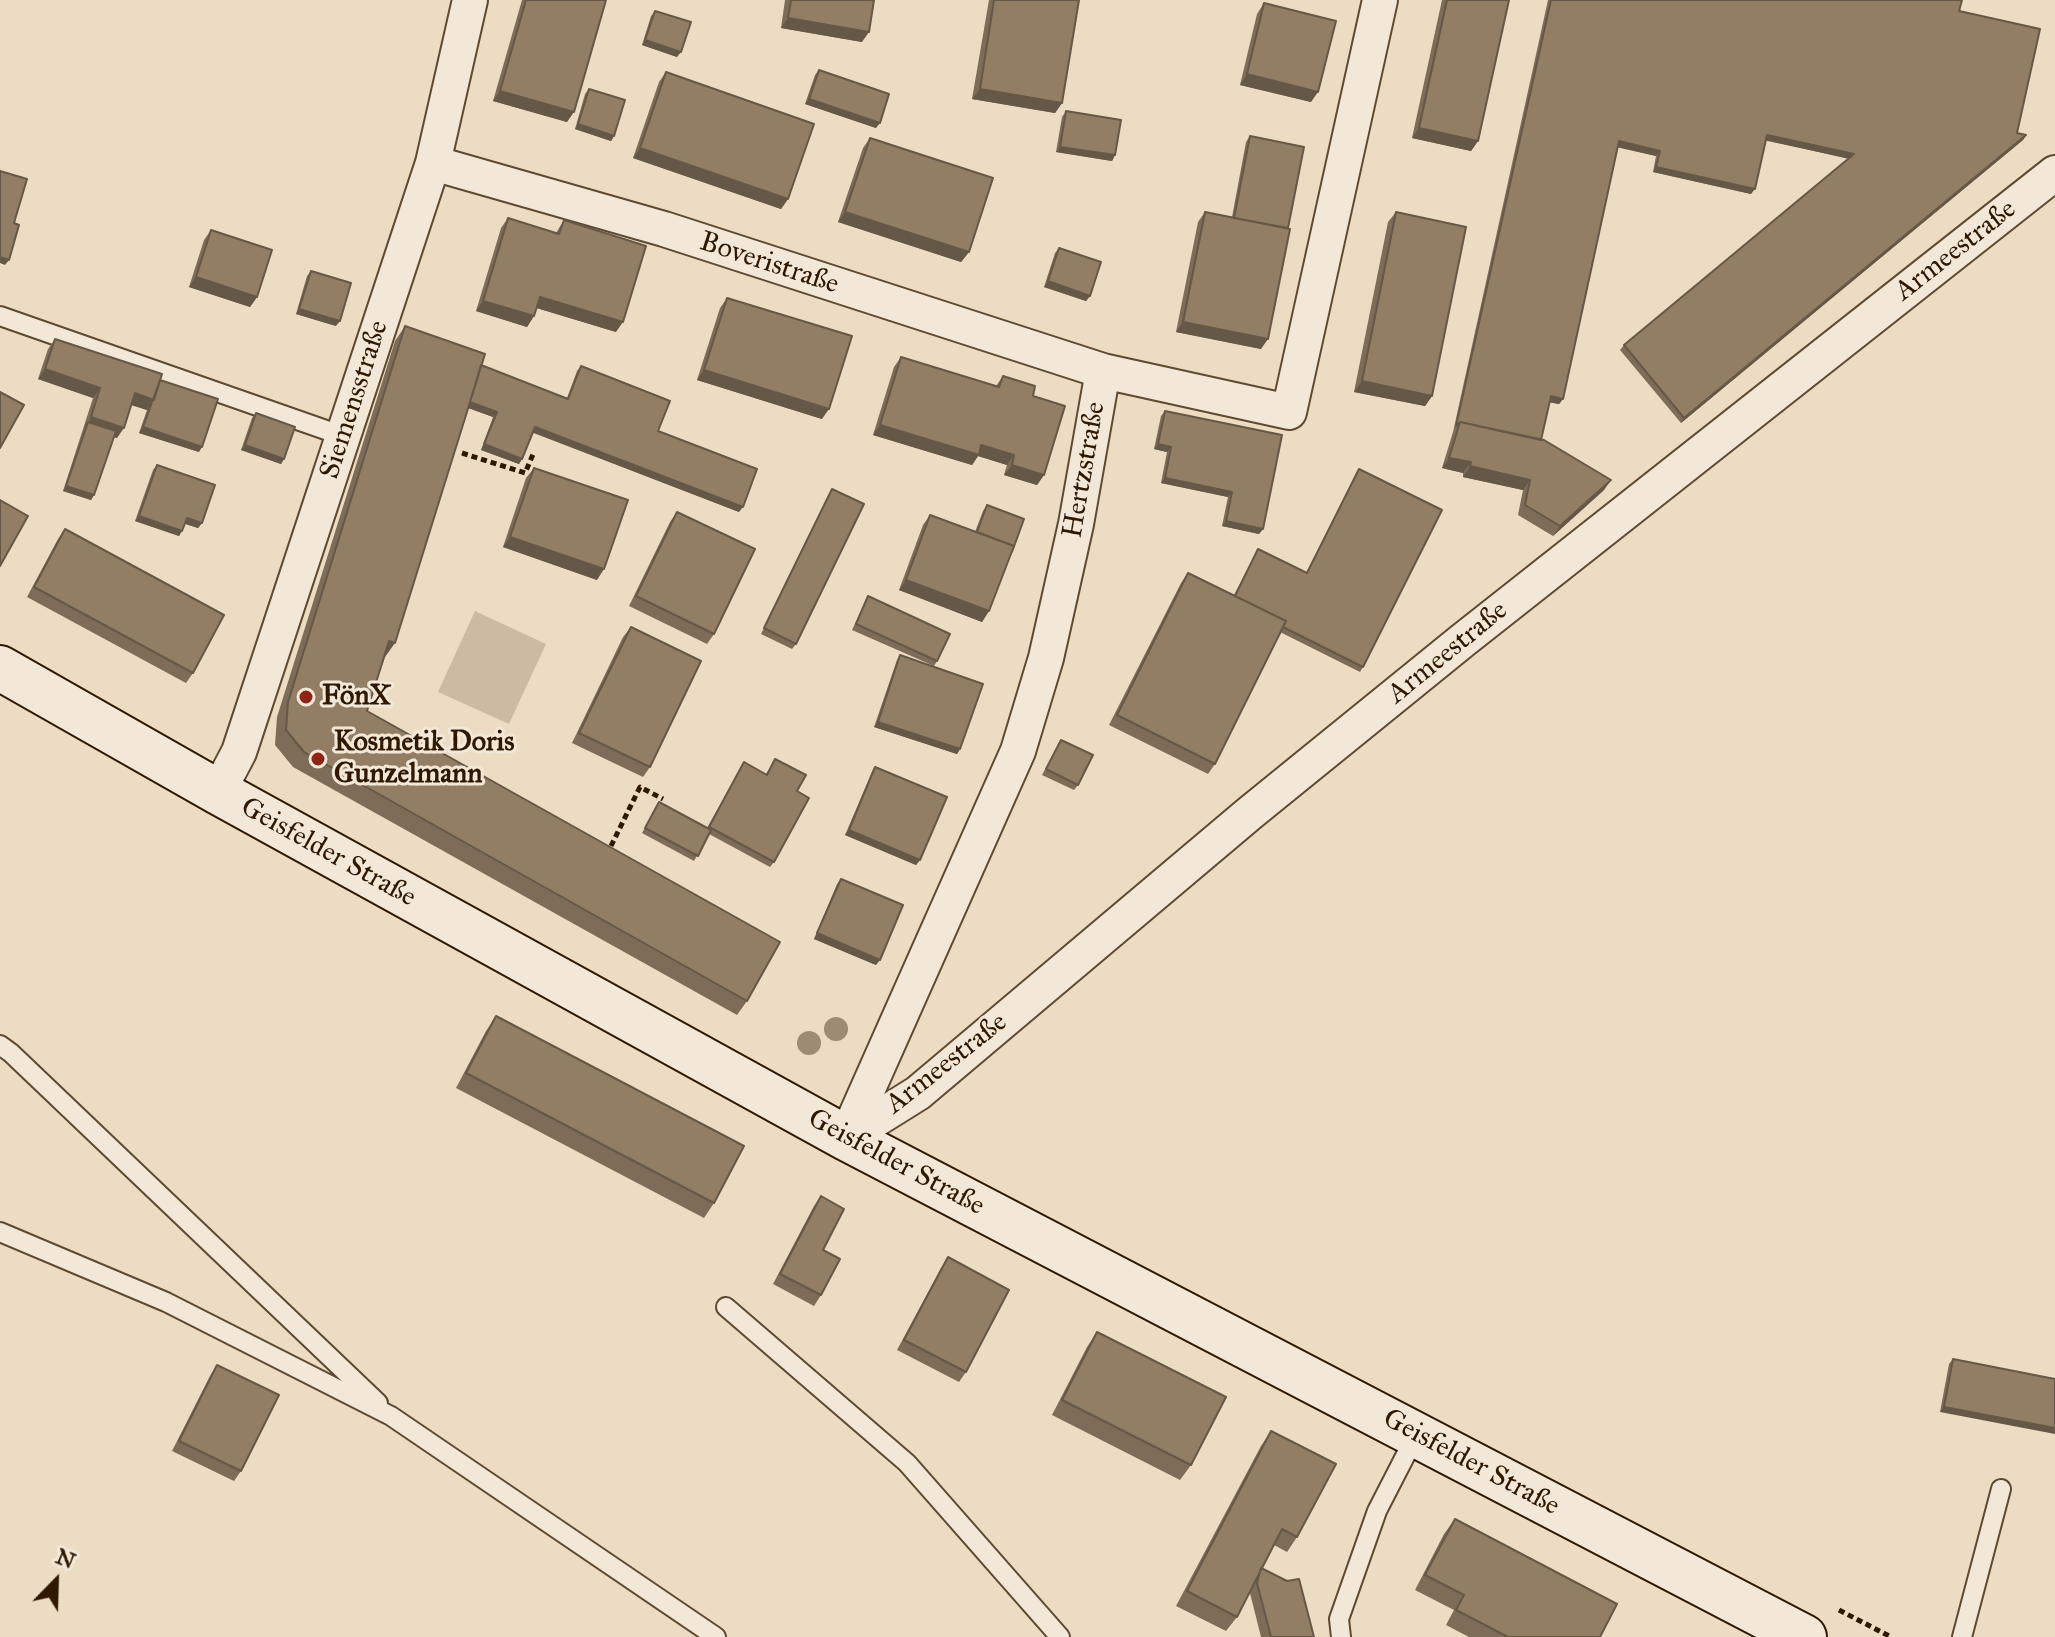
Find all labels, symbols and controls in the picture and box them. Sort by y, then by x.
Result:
street label: Armeestraße [1889,193,2023,309]
street label: Boveristraße [695,226,843,302]
street label: Siemensstraße [314,317,396,483]
street label: Hertzstraße [1057,399,1113,541]
street label: Armeestraße [1381,594,1515,712]
place label: FönX [322,680,391,714]
marker: FönX [297,688,315,706]
place label: Kosmetik Doris Gunzelmann [334,726,514,792]
marker: Kosmetik Doris Gunzelmann [309,750,327,768]
street label: Geisfelder Straße [235,791,421,915]
street label: Armeestraße [880,1006,1014,1122]
street label: Geisfelder Straße [802,1102,990,1224]
street label: Geisfelder Straße [1377,1402,1565,1524]
north arrow [16,1541,96,1621]
text: N [52,1542,79,1575]

